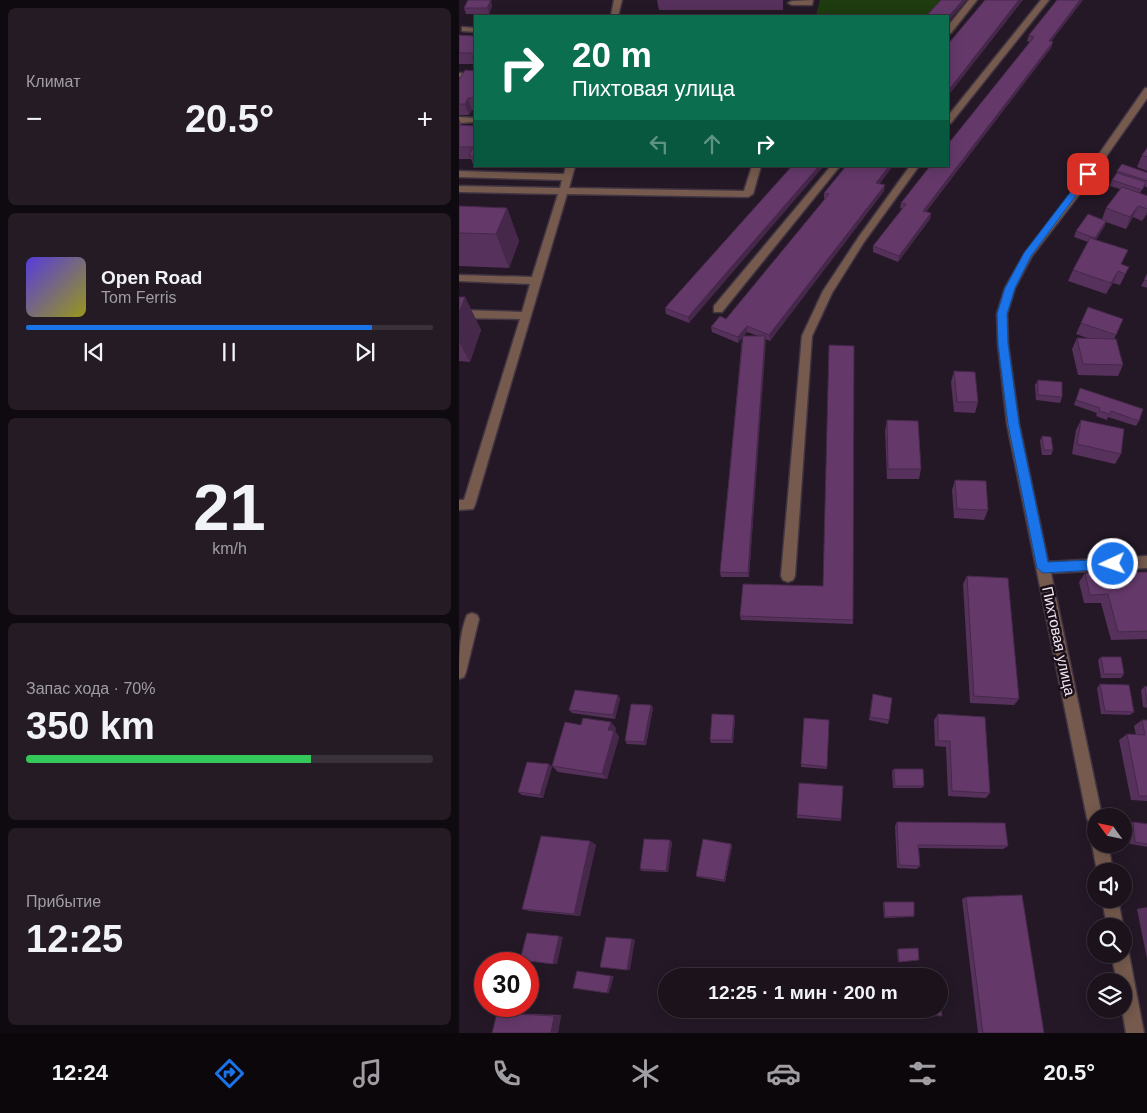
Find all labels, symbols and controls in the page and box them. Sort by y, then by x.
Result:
icon: right [489,35,554,100]
text: 20 m [572,35,652,74]
text: Климат [26,73,80,90]
text: Пихтовая улица [572,76,735,101]
text: 20.5° [185,98,274,140]
text: − [26,103,42,134]
text: + [417,103,433,134]
icon: left [645,130,673,158]
icon: ahead [698,130,726,158]
icon: right [751,130,779,158]
pin [1067,153,1109,195]
icon: arrive [1074,160,1102,188]
text: Open Road [101,267,202,288]
text: Tom Ferris [101,289,177,306]
icon: previous [80,338,108,366]
icon: pause [215,338,243,366]
icon: next [351,338,379,366]
text: 21 [193,471,266,544]
position arrow [1086,537,1138,589]
text: km/h [212,540,247,557]
street label: Пихтовая улица [1039,585,1079,698]
text: Запас хода · 70% [26,680,155,697]
text: 350 km [26,705,155,747]
north arrow [1087,808,1131,852]
map controls [1087,808,1132,1018]
button: sound [1087,863,1132,908]
text: Прибытие [26,893,101,910]
text: 12:25 [26,918,123,960]
button: search [1087,918,1132,963]
speed limit sign: 30 [474,952,539,1017]
button: layers [1087,973,1132,1018]
text: 12:25 · 1 мин · 200 m [708,982,898,1003]
icon: directions [212,1056,247,1091]
icon: music [350,1056,385,1091]
icon: phone [489,1056,524,1091]
icon: climate [628,1056,663,1091]
icon: car [766,1056,801,1091]
icon: filters [905,1056,940,1091]
text: 12:24 [52,1060,108,1085]
text: 20.5° [1043,1060,1095,1085]

